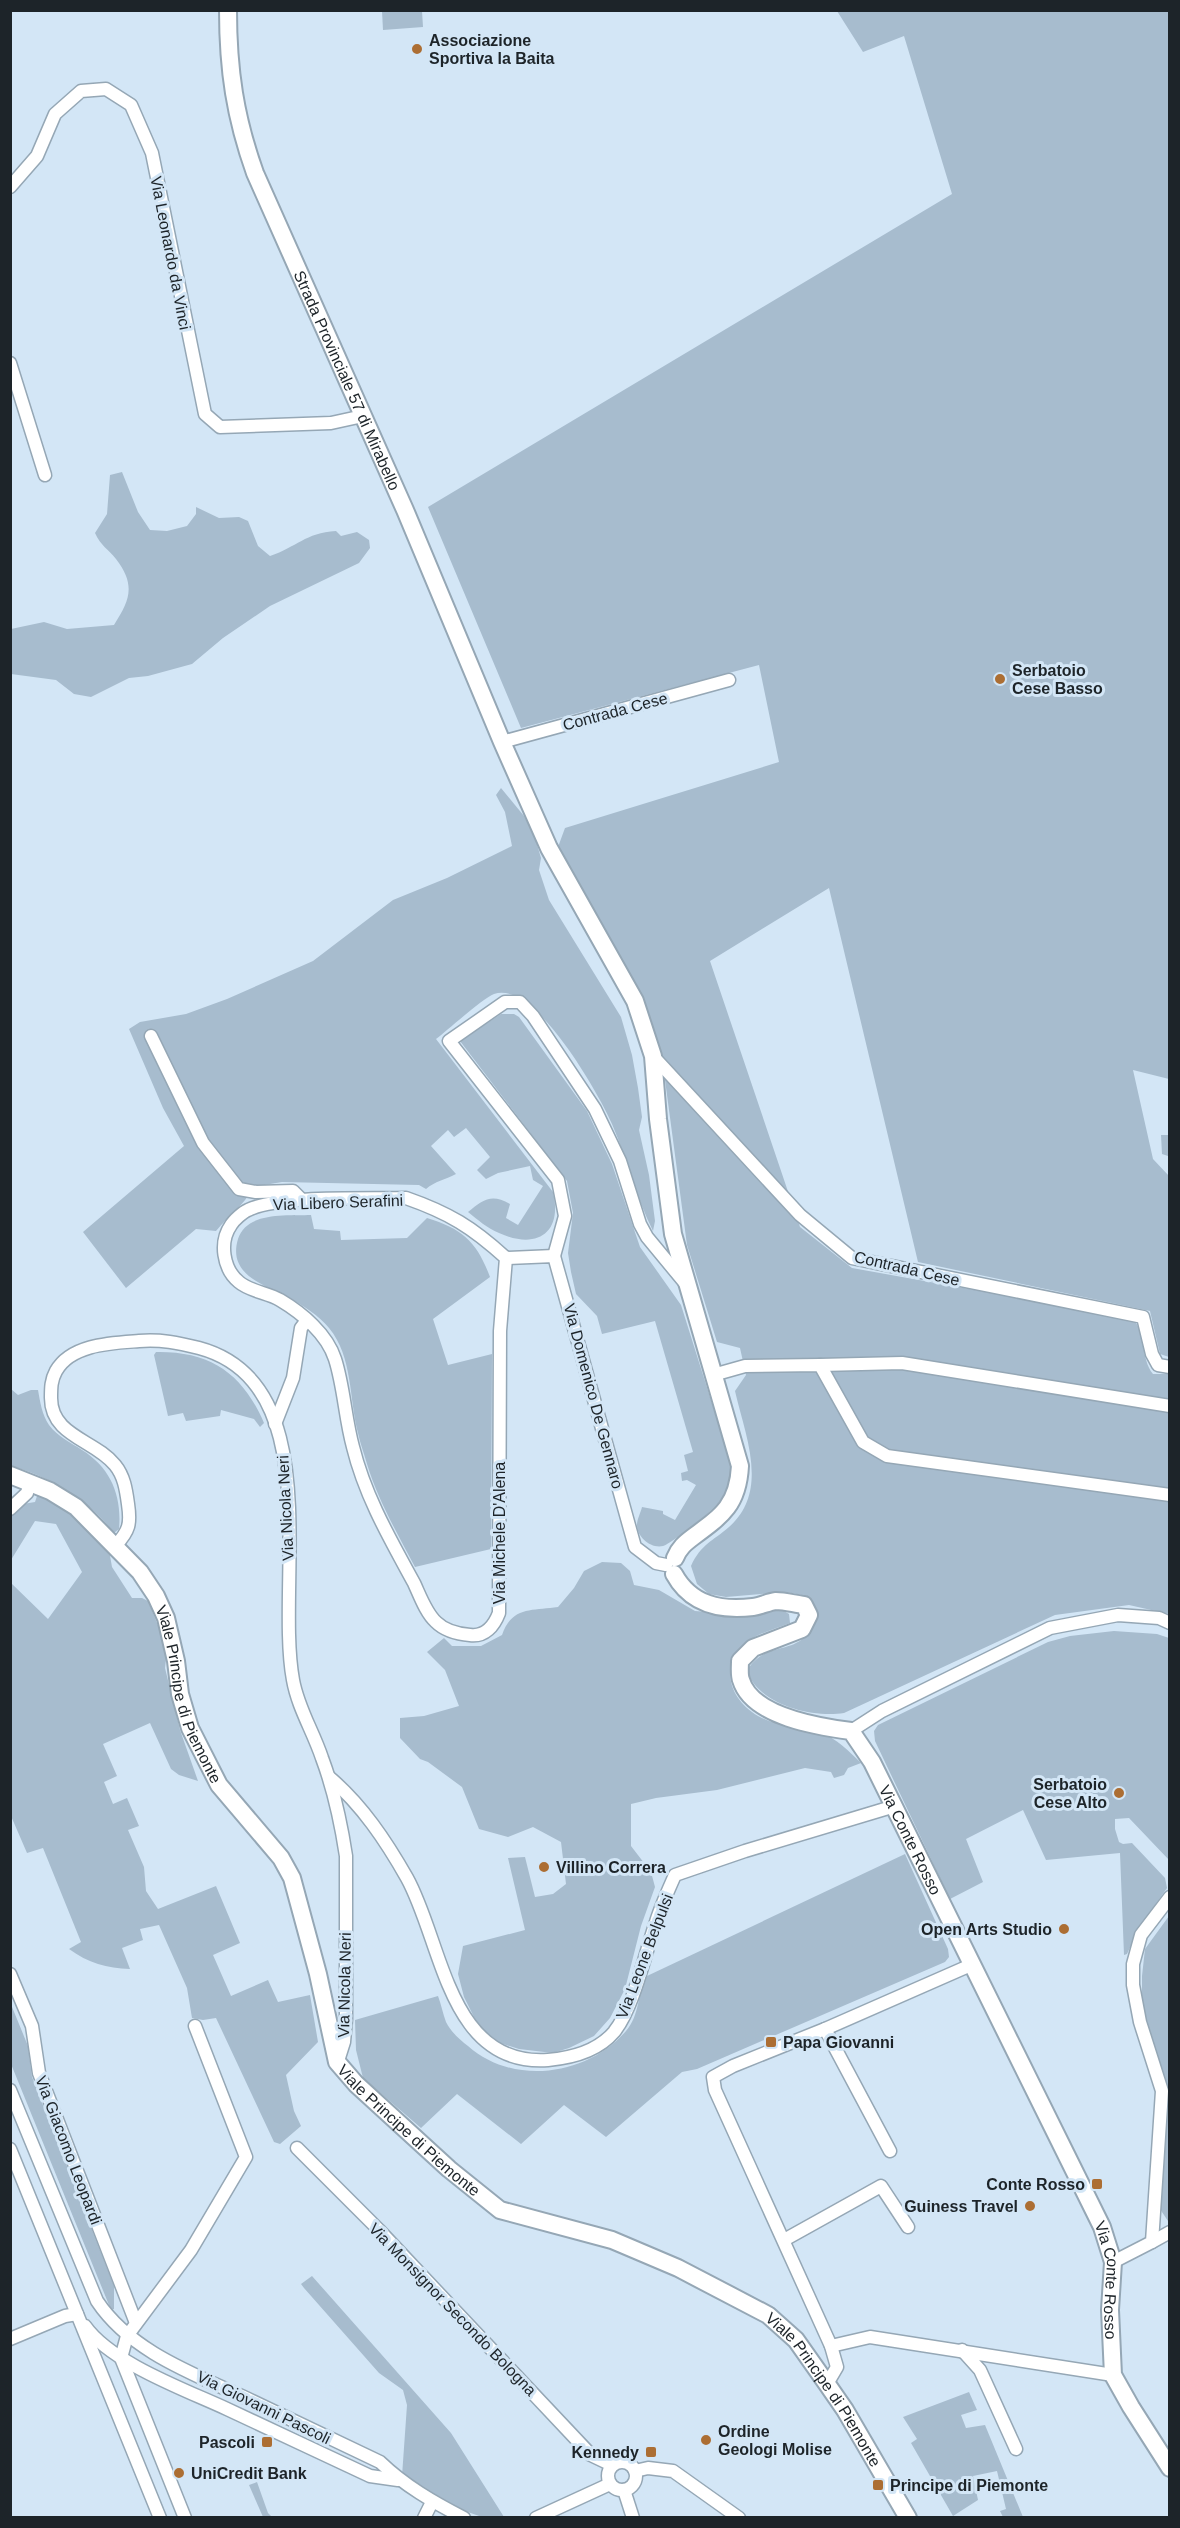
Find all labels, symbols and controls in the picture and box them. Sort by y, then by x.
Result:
place label: Associazione Sportiva la Baita [429,32,554,67]
marker: Associazione Sportiva la Baita [410,42,424,56]
street label: Via Leonardo da Vinci [147,175,194,331]
street label: Strada Provinciale 57 di Mirabello [291,268,403,493]
place label: Serbatoio Cese Basso [1012,662,1103,697]
marker: Serbatoio Cese Basso [993,672,1007,686]
street label: Contrada Cese [561,689,669,734]
street label: Via Libero Serafini [273,1192,404,1213]
street label: Contrada Cese [853,1248,961,1289]
street label: Via Domenico De Gennaro [561,1302,626,1491]
street label: Via Nicola Neri [274,1455,297,1561]
street label: Via Michele D'Alena [491,1462,508,1604]
street label: Viale Principe di Piemonte [152,1603,225,1786]
place label: Serbatoio Cese Alto [1033,1776,1107,1811]
street label: Via Conte Rosso [876,1783,944,1898]
marker: Serbatoio Cese Alto [1112,1786,1126,1800]
place label: Villino Correra [556,1859,666,1876]
marker: Villino Correra [537,1860,551,1874]
street label: Via Leone Belpulsi [613,1891,676,2021]
place label: Open Arts Studio [921,1921,1052,1938]
marker: Open Arts Studio [1057,1922,1071,1936]
street label: Via Nicola Neri [335,1932,354,2038]
place label: Papa Giovanni [783,2034,894,2051]
marker: Papa Giovanni [764,2035,778,2049]
street label: Viale Principe di Piemonte [334,2061,483,2200]
street label: Via Giacomo Leopardi [32,2073,105,2227]
place label: Conte Rosso [986,2176,1085,2193]
marker: Conte Rosso [1090,2177,1104,2191]
place label: Guiness Travel [904,2198,1018,2215]
marker: Guiness Travel [1023,2199,1037,2213]
street label: Via Conte Rosso [1091,2218,1121,2340]
street label: Via Monsignor Secondo Bologna [366,2220,540,2399]
street label: Viale Principe di Piemonte [762,2309,884,2470]
street label: Via Giovanni Pascoli [194,2366,334,2448]
place label: Ordine Geologi Molise [718,2423,832,2458]
place label: Pascoli [199,2432,255,2452]
marker: Ordine Geologi Molise [699,2433,713,2447]
marker: Pascoli [260,2435,274,2449]
place label: Kennedy [571,2444,639,2461]
marker: Kennedy [644,2445,658,2459]
place label: UniCredit Bank [191,2465,307,2482]
marker: UniCredit Bank [172,2466,186,2480]
place label: Principe di Piemonte [890,2477,1048,2494]
marker: Principe di Piemonte [871,2478,885,2492]

